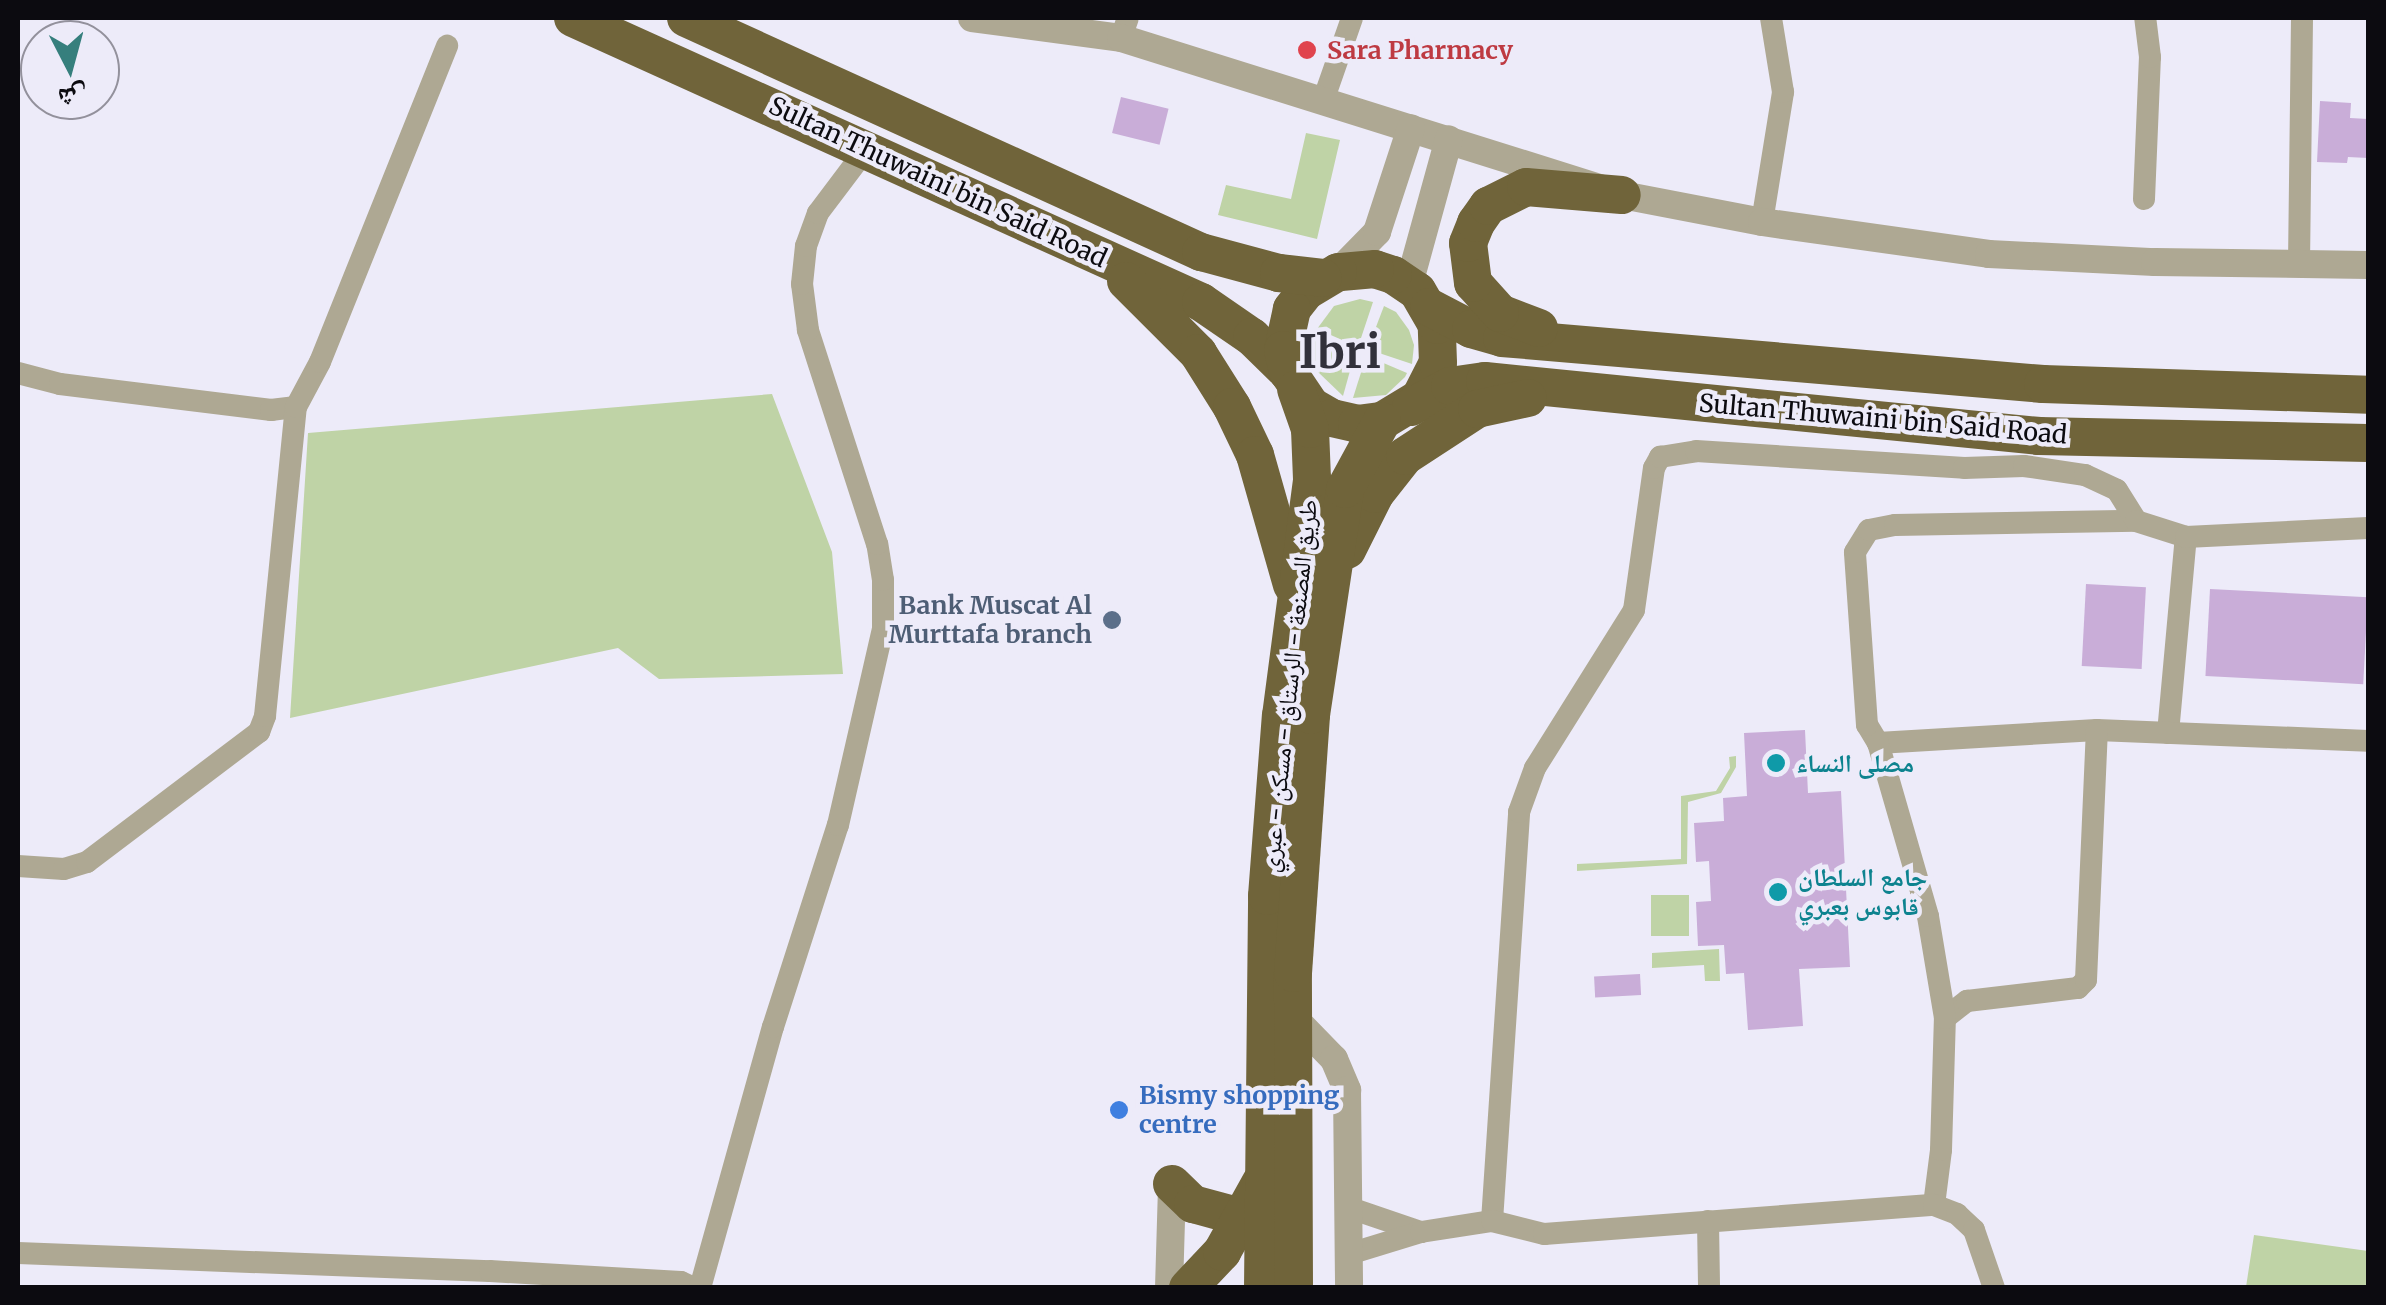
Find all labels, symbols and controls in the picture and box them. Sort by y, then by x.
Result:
north arrow [20,20,120,120]
place label: Sara Pharmacy [1327,35,1513,65]
marker: Sara Pharmacy [1296,39,1318,61]
text: ش [56,78,90,117]
street label: Sultan Thuwaini bin Said Road [764,90,1112,274]
district label: Ibri [1299,326,1381,380]
street label: Sultan Thuwaini bin Said Road [1698,388,2068,450]
street label: طريق المصنعة - الرستاق - مسكن - عبري [1254,498,1324,874]
place label: Bank Muscat Al Murttafa branch [889,591,1092,650]
marker: Bank Muscat Al Murttafa branch [1101,609,1123,631]
place label: مصلى النساء [1796,748,1914,778]
marker: مصلى النساء [1765,752,1787,774]
place label: جامع السلطان قابوس بعبري [1798,863,1927,922]
marker: جامع السلطان قابوس بعبري [1767,881,1789,903]
place label: Bismy shopping centre [1139,1081,1339,1140]
marker: Bismy shopping centre [1108,1099,1130,1121]

